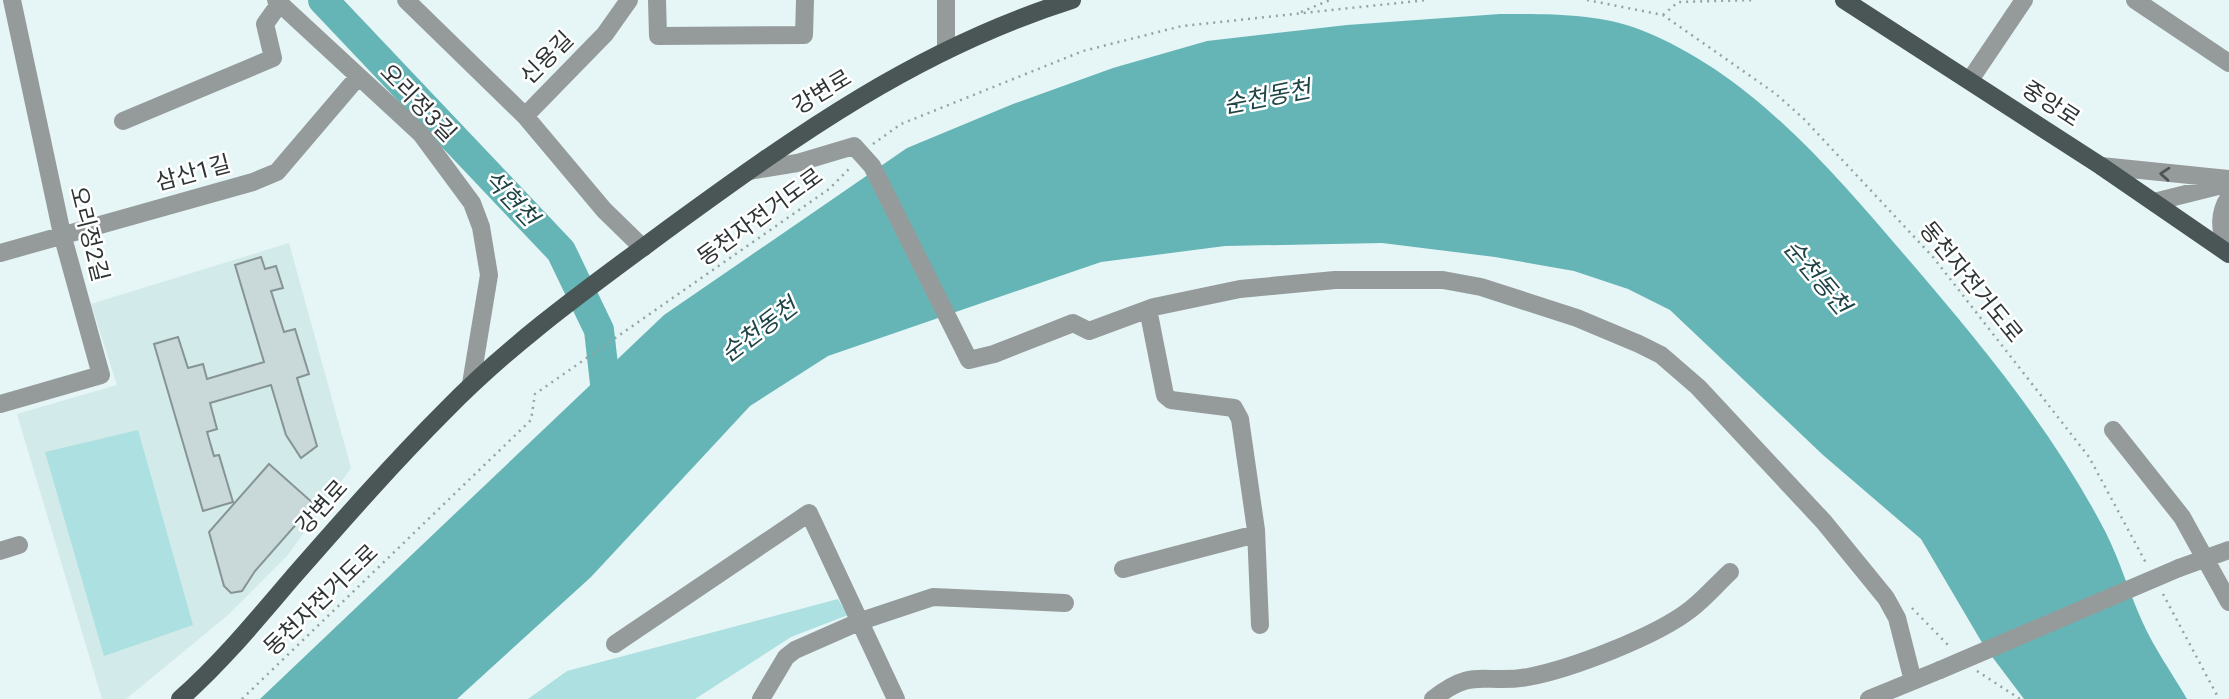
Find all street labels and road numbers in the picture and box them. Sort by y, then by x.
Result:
street label: 신용길 [515,26,579,90]
street label: 오리정3길 [374,59,462,147]
street label: 강변로 [788,64,856,120]
street label: 중앙로 [2017,75,2085,133]
street label: 삼산1길 [153,150,233,196]
street label: 동천자전거도로 [692,163,828,271]
street label: 오리정2길 [64,183,114,285]
street label: 동천자전거도로 [1914,216,2028,348]
street label: 강변로 [291,474,353,540]
street label: 동천자전거도로 [258,539,384,661]

